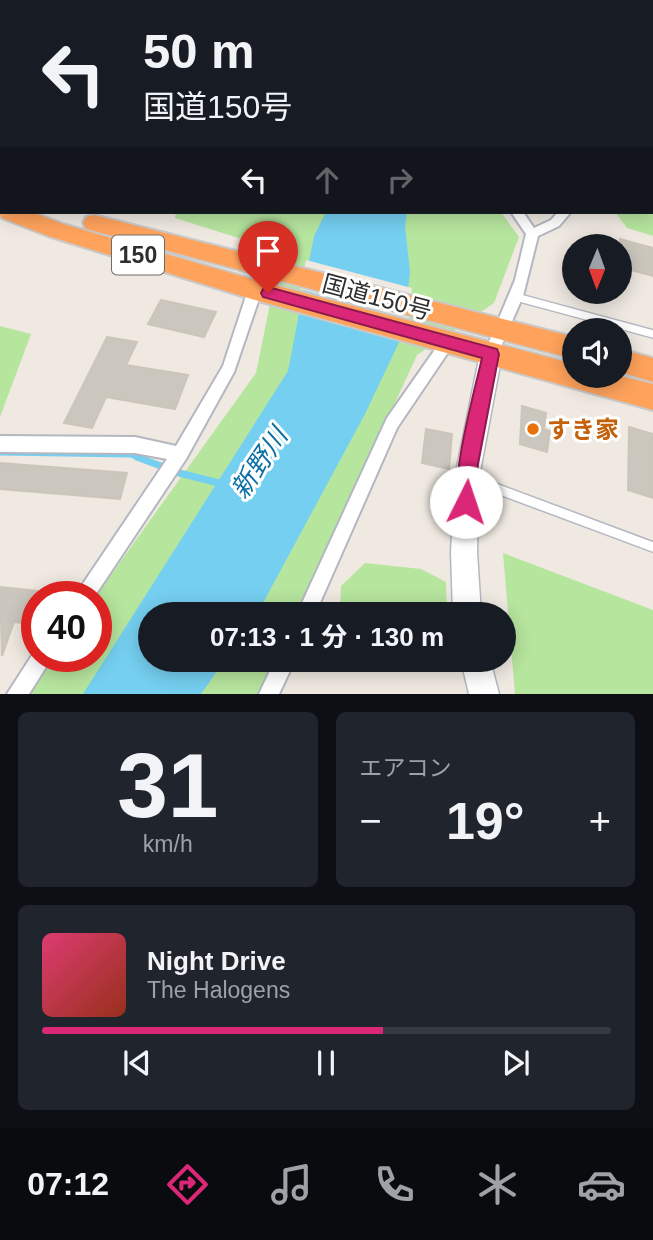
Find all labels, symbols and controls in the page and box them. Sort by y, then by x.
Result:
text: 50 m [143,24,255,78]
icon: left [28,28,119,119]
text: 国道150号 [143,89,292,125]
icon: left [235,161,273,199]
icon: ahead [308,161,346,199]
icon: right [381,161,419,199]
pin [238,221,298,293]
icon: arrive [249,232,287,270]
north arrow [562,234,632,304]
map controls [562,234,632,388]
road number: 150 [112,236,164,274]
street label: 国道150号 [319,269,435,325]
button: sound [562,318,632,388]
place label: すき家 [547,416,619,443]
water label: 新野川 [225,420,295,504]
marker: すき家 [525,421,541,437]
position arrow [429,465,503,539]
speed limit sign: 40 [21,581,112,672]
text: 07:13 · 1 分 · 130 m [210,622,444,652]
text: 31 [117,735,218,836]
text: エアコン [360,755,452,781]
text: 19° [446,792,525,850]
text: − [360,800,382,842]
text: + [589,800,611,842]
text: km/h [143,831,193,857]
text: Night Drive [147,946,286,976]
text: The Halogens [147,977,290,1003]
icon: previous [118,1044,156,1082]
icon: pause [307,1044,345,1082]
icon: next [497,1044,535,1082]
icon: directions [163,1160,212,1209]
icon: music [267,1160,316,1209]
icon: phone [370,1160,419,1209]
icon: climate [473,1160,522,1209]
icon: car [577,1160,626,1209]
text: 07:12 [27,1166,109,1202]

